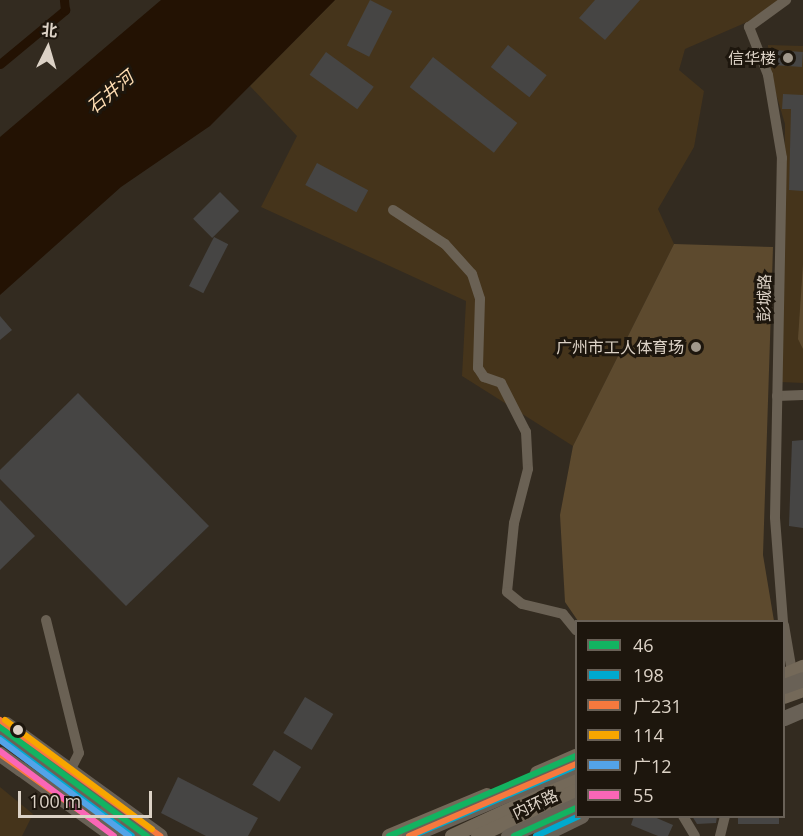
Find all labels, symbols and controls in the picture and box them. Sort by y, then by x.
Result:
north arrow [18,18,78,78]
text: 北 [41,18,58,42]
place label: 信华楼 [728,48,776,68]
marker: 信华楼 [781,51,795,65]
water label: 石井河 [82,66,138,118]
street label: 彭城路 [754,274,774,322]
place label: 广州市工人体育场 [556,337,684,357]
marker: 广州市工人体育场 [689,340,703,354]
legend [575,620,785,818]
text: 46 [633,633,654,657]
text: 198 [633,663,664,687]
text: 广231 [633,694,682,718]
text: 114 [633,723,664,747]
unlabelled marker [12,724,24,736]
text: 广12 [633,754,672,778]
scale bar [21,779,154,817]
text: 55 [633,783,654,807]
street label: 内环路 [509,785,561,823]
text: 100 m [29,789,81,813]

